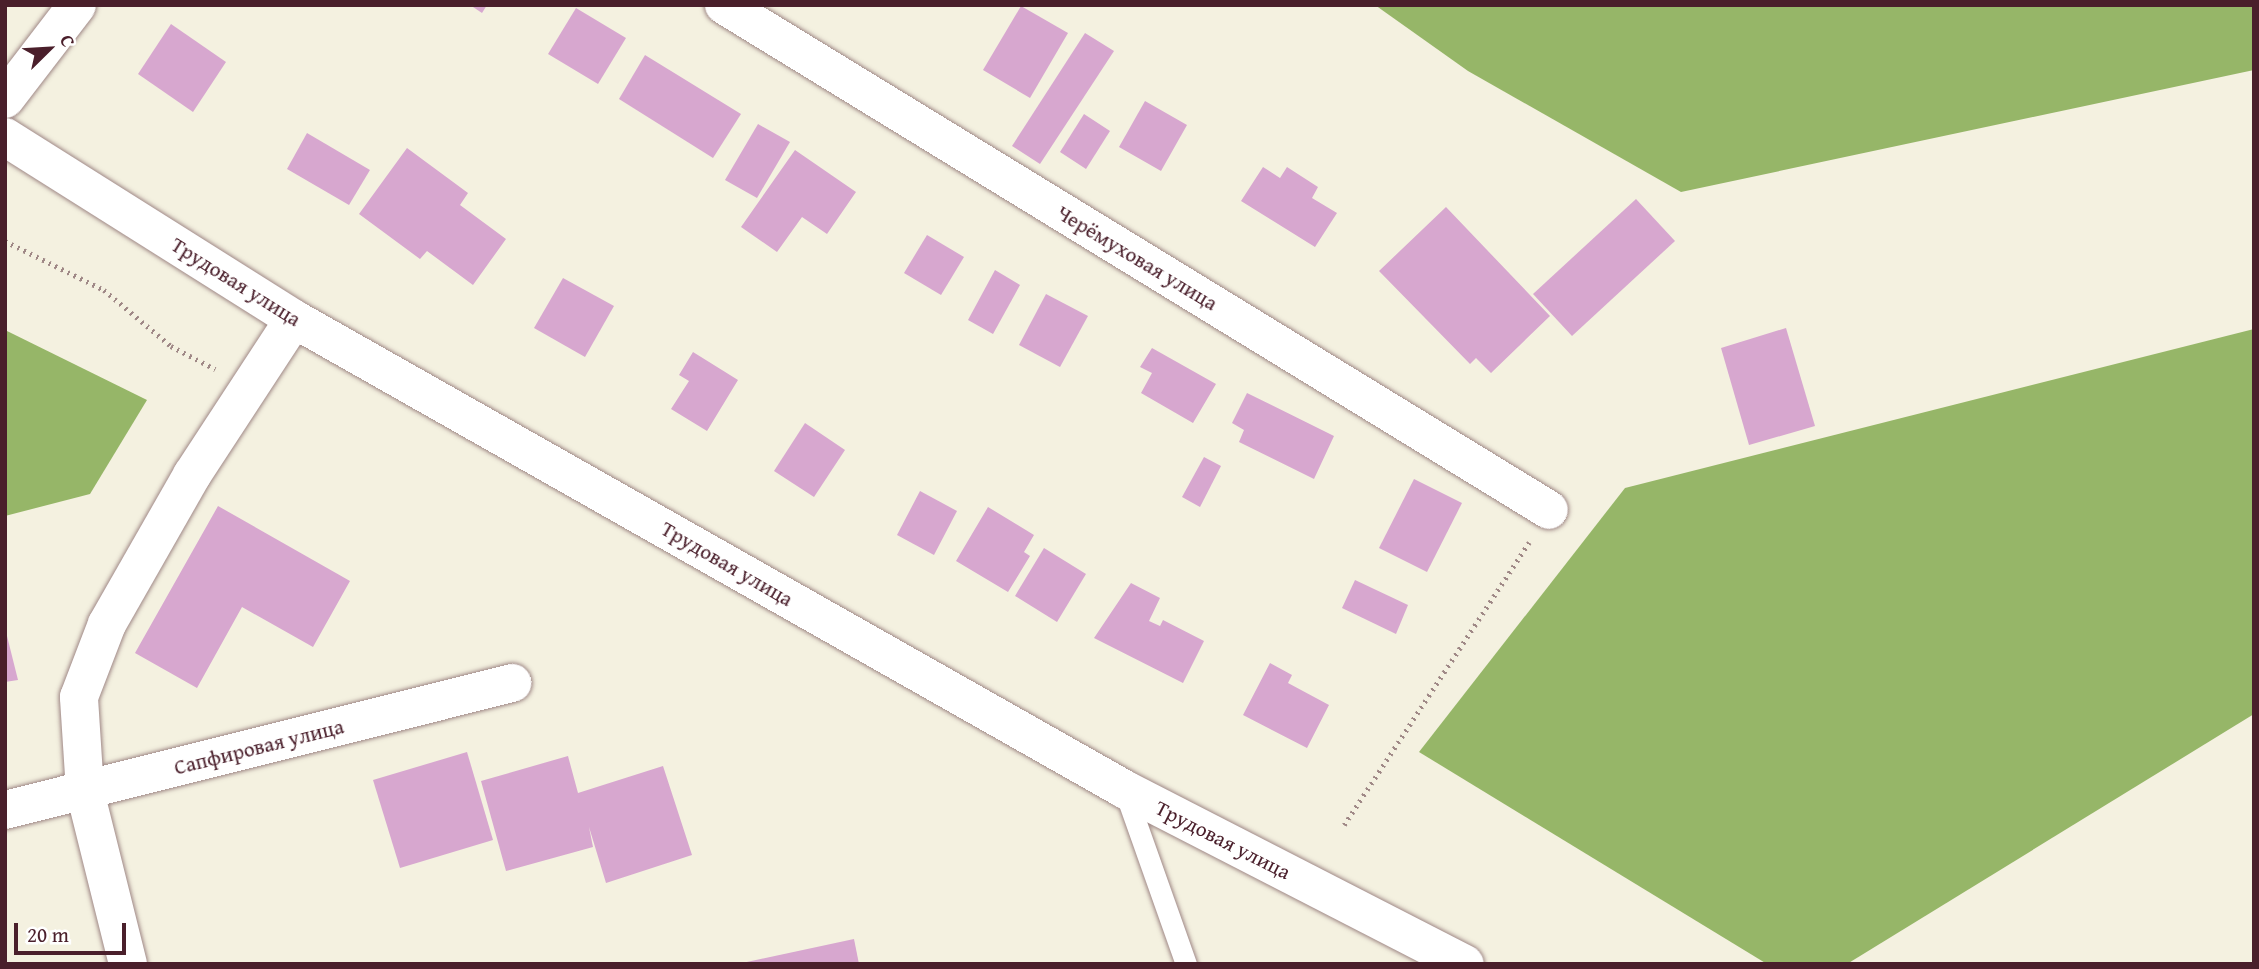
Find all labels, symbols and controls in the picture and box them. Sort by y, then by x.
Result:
north arrow [14,14,84,84]
text: С [53,30,83,51]
street label: Черёмуховая улица [1052,200,1222,316]
street label: Трудовая улица [167,232,305,332]
street label: Трудовая улица [657,516,797,612]
street label: Сапфировая улица [172,714,346,780]
street label: Трудовая улица [1151,795,1295,885]
scale bar [18,909,130,953]
text: 20 m [27,919,69,950]

